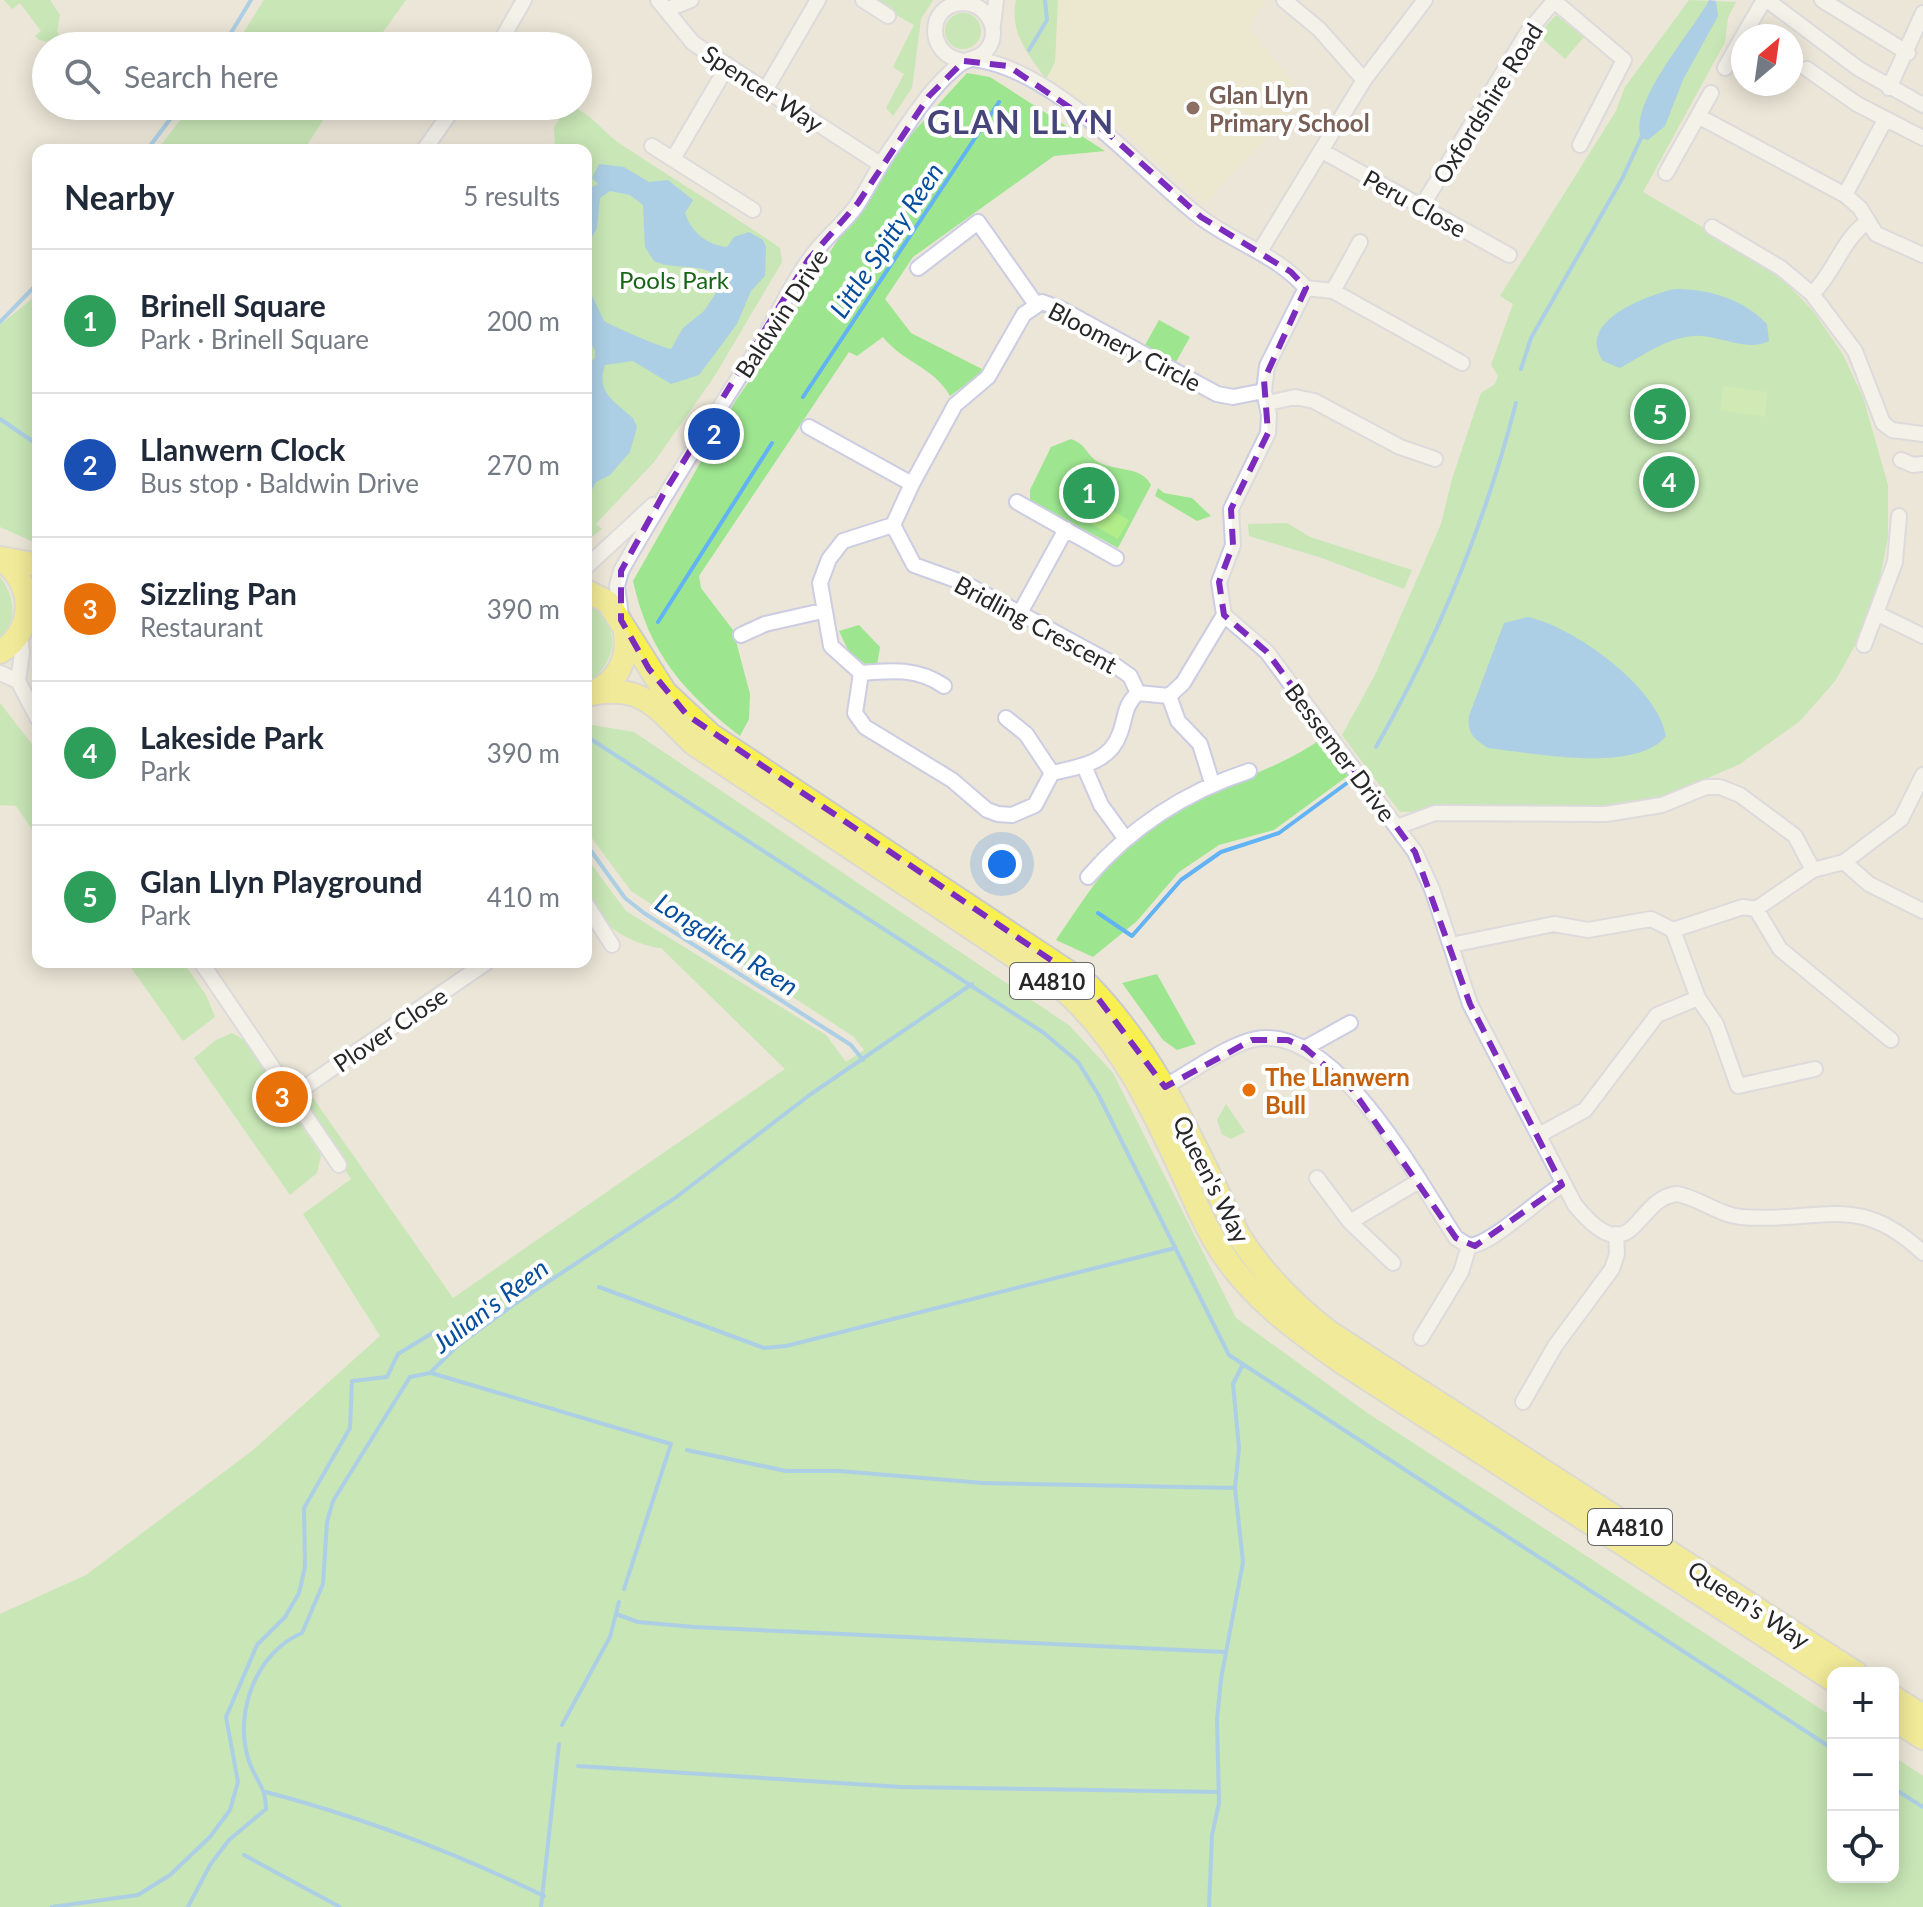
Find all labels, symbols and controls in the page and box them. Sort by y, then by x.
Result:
street label: Oxfordshire Road [1426,17,1548,189]
north arrow [1731,24,1803,96]
search box [32,32,592,120]
street label: Spencer Way [697,38,829,138]
icon: search [60,54,104,98]
text: Search here [124,58,279,94]
place label: Glan Llyn Primary School [1209,80,1370,137]
marker: Glan Llyn Primary School [1184,99,1202,117]
district label: GLAN LLYN [927,102,1115,141]
water label: Little Spitty Reen [822,156,950,324]
street label: Peru Close [1359,163,1471,243]
text: Nearby [64,176,175,217]
text: 5 results [463,180,560,212]
street label: Baldwin Drive [729,243,833,383]
park label: Pools Park [619,265,730,294]
text: Brinell Square [140,287,326,323]
street label: Bloomery Circle [1044,295,1206,397]
text: 1 [82,305,98,337]
text: 200 m [487,305,560,337]
text: Park · Brinell Square [140,323,369,355]
pin: 5 [1634,384,1686,444]
pin: 2 [688,404,740,464]
text: Llanwern Clock [140,431,345,467]
text: 2 [82,449,98,481]
text: 270 m [487,449,560,481]
pin: 4 [1643,452,1695,512]
pin: 1 [1063,463,1115,523]
text: Bus stop · Baldwin Drive [140,467,419,499]
street label: Bridling Crescent [950,569,1122,679]
text: Sizzling Pan [140,575,297,611]
text: 3 [82,593,98,625]
text: 390 m [487,593,560,625]
text: Restaurant [140,611,263,643]
street label: Bessemer Drive [1280,677,1402,827]
text: Lakeside Park [140,719,324,755]
text: 4 [82,737,98,769]
text: 390 m [487,737,560,769]
text: Park [140,755,191,787]
your location [982,844,1022,884]
text: Glan Llyn Playground [140,863,423,899]
text: 5 [82,881,98,913]
text: 410 m [487,881,560,913]
water label: Longditch Reen [649,886,805,1002]
text: Park [140,899,191,931]
road number: A4810 [1010,963,1094,999]
street label: Plover Close [328,980,452,1078]
place label: The Llanwern Bull [1265,1062,1410,1119]
pin: 3 [256,1067,308,1127]
marker: The Llanwern Bull [1240,1081,1258,1099]
street label: Queen's Way [1167,1110,1257,1248]
water label: Julian's Reen [425,1251,554,1359]
road number: A4810 [1588,1509,1672,1545]
street label: Queen's Way [1683,1554,1816,1654]
map controls [1827,1667,1899,1883]
button: + [1827,1667,1899,1739]
button: − [1827,1739,1899,1811]
button: locate [1827,1811,1899,1883]

